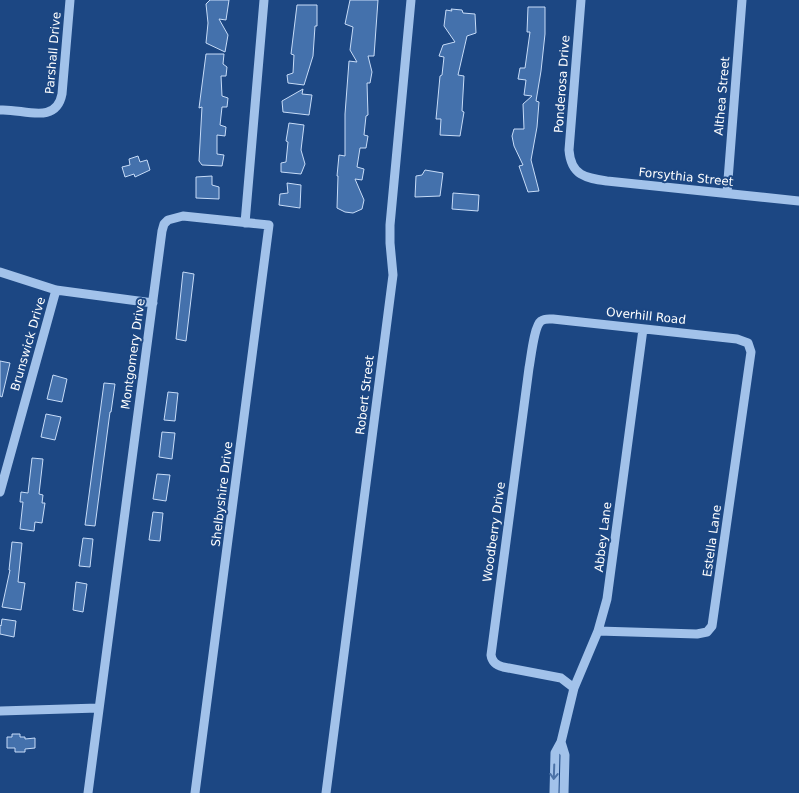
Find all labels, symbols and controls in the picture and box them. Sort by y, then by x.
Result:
street label: Parshall Drive [42,11,64,95]
street label: Ponderosa Drive [552,35,572,133]
street label: Althea Street [712,56,732,136]
street label: Forsythia Street [638,165,734,189]
street label: Brunswick Drive [8,295,48,393]
street label: Montgomery Drive [118,298,148,410]
street label: Overhill Road [605,305,687,327]
street label: Robert Street [353,354,377,436]
street label: Shelbyshire Drive [209,441,235,547]
street label: Woodberry Drive [480,481,508,583]
street label: Abbey Lane [592,501,614,573]
street label: Estella Lane [700,504,724,578]
one-way arrow [549,763,558,779]

